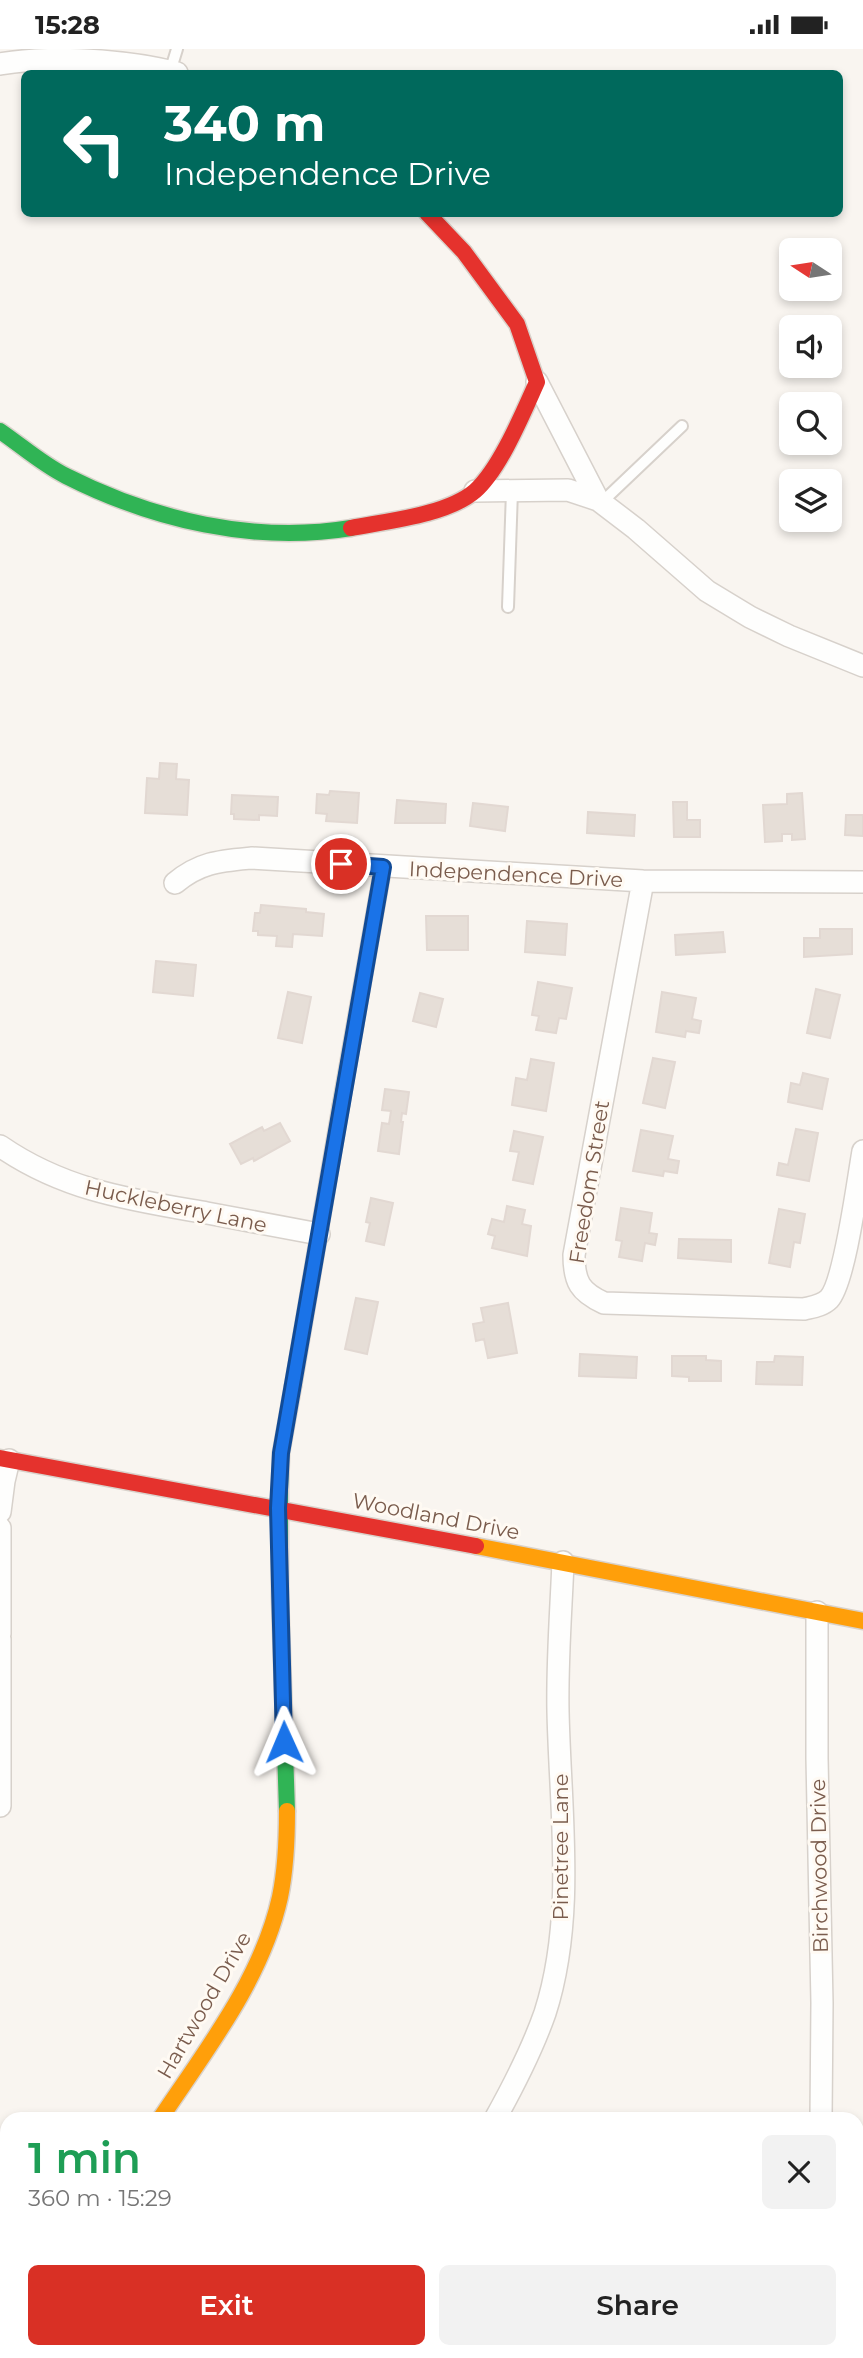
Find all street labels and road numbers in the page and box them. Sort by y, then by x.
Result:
street label: Independence Drive [408,856,624,892]
street label: Freedom Street [564,1098,614,1266]
street label: Huckleberry Lane [83,1174,269,1238]
street label: Woodland Drive [350,1488,522,1544]
street label: Pinetree Lane [548,1774,573,1920]
street label: Birchwood Drive [805,1779,833,1953]
street label: Hartwood Drive [152,1927,256,2083]

